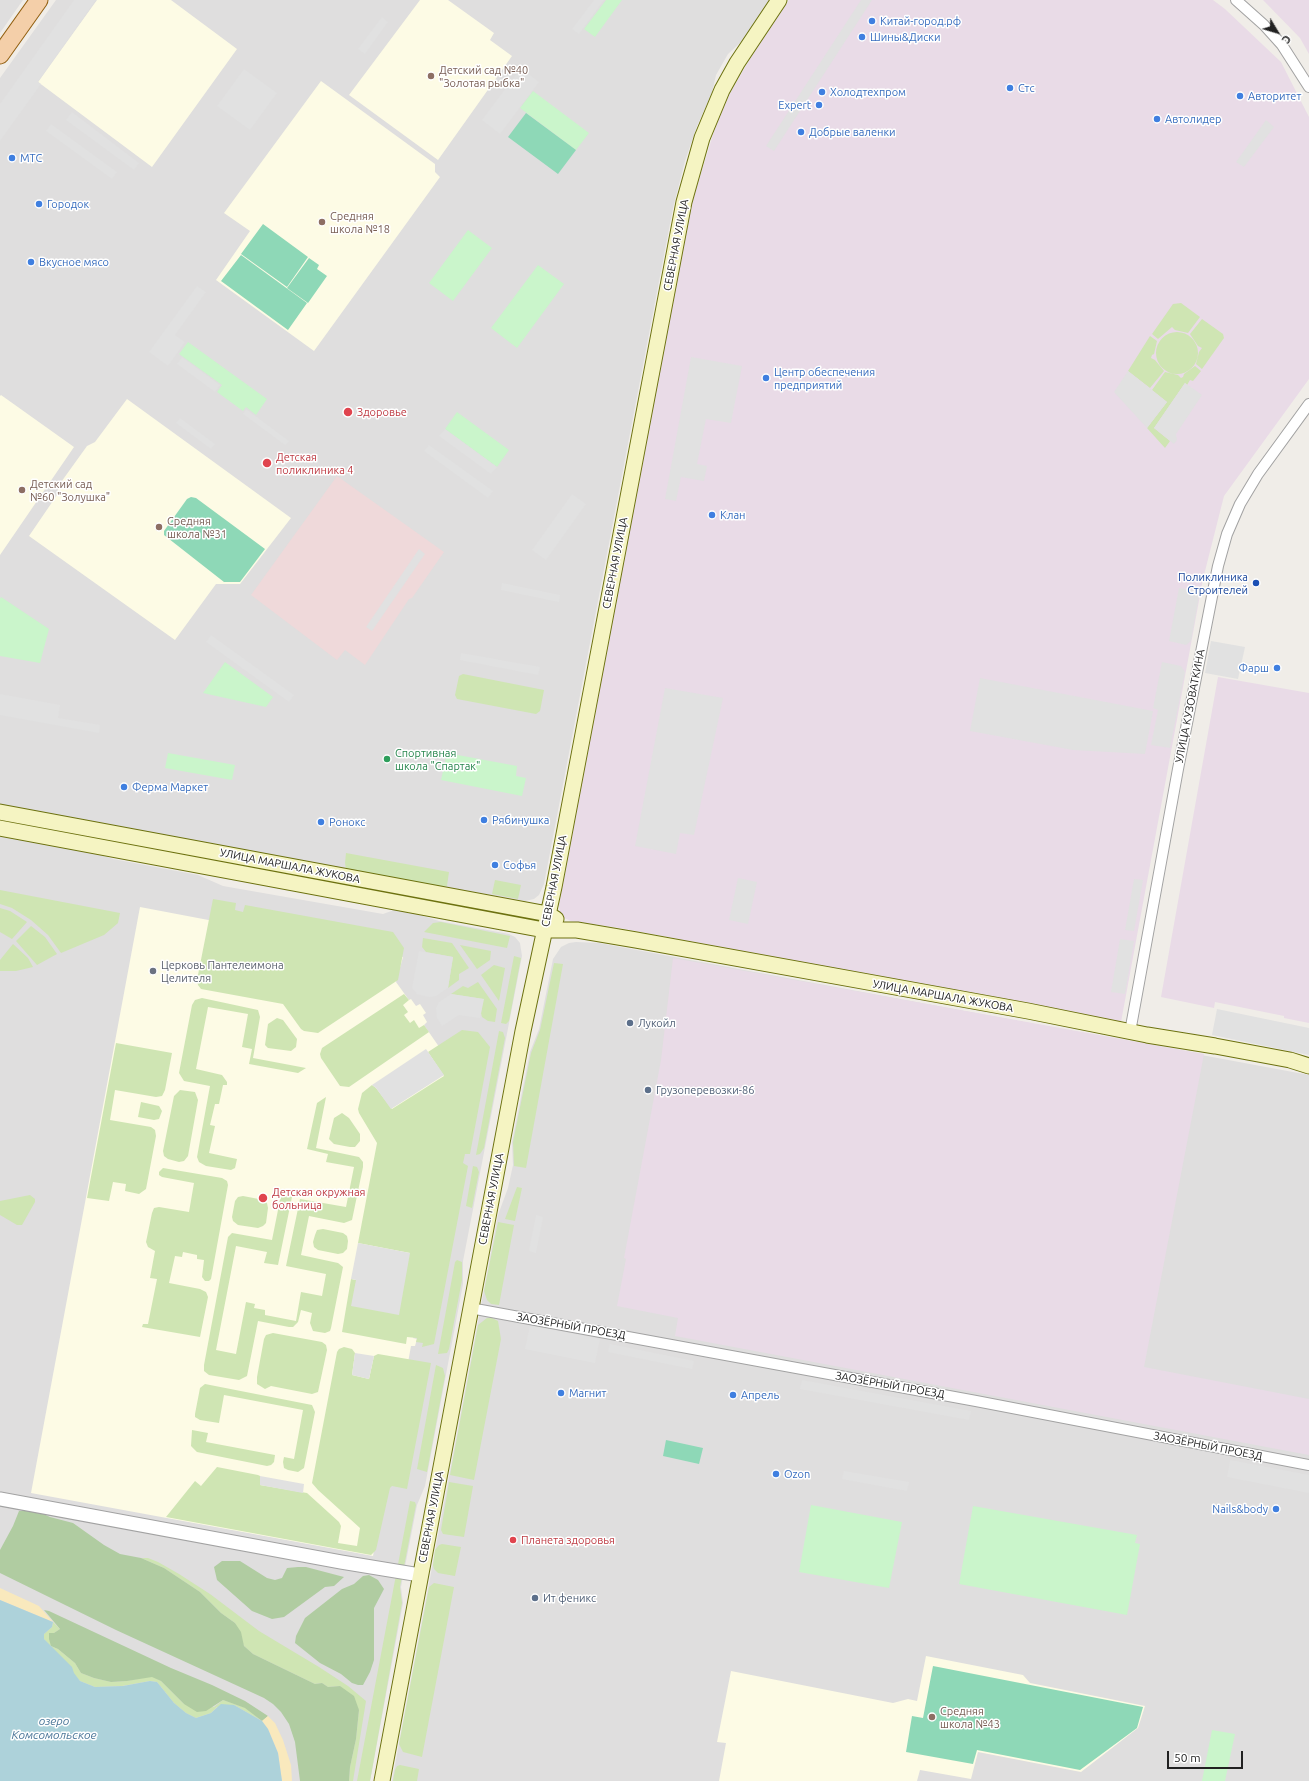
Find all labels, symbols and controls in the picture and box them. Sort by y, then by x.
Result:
north arrow [1257,12,1297,52]
place label: Китай-город.рф [880,14,961,28]
marker: Китай-город.рф [867,16,877,26]
place label: Шины&Диски [870,30,940,44]
marker: Шины&Диски [857,32,867,42]
text: С [1280,33,1293,46]
place label: Детский сад №40 "Золотая рыбка" [439,63,528,89]
marker: Детский сад №40 "Золотая рыбка" [426,71,436,81]
place label: Стс [1018,81,1035,95]
marker: Стс [1005,83,1015,93]
place label: Холодтехпром [830,85,906,99]
marker: Холодтехпром [817,87,827,97]
place label: Авторитет [1248,89,1301,103]
marker: Авторитет [1235,91,1245,101]
place label: Expert [778,98,811,112]
marker: Expert [814,100,824,110]
place label: Автолидер [1165,112,1221,126]
marker: Автолидер [1152,114,1162,124]
place label: Добрые валенки [809,125,896,139]
marker: Добрые валенки [796,127,806,137]
place label: МТС [20,151,42,165]
marker: МТС [7,153,17,163]
place label: Городок [47,197,89,211]
street label: СЕВЕРНАЯ УЛИЦА [661,198,691,292]
marker: Городок [34,199,44,209]
place label: Средняя школа №18 [330,209,390,235]
marker: Средняя школа №18 [317,217,327,227]
place label: Вкусное мясо [39,255,109,269]
marker: Вкусное мясо [26,257,36,267]
place label: Центр обеспечения предприятий [774,365,875,391]
marker: Центр обеспечения предприятий [761,373,771,383]
place label: Здоровье [357,405,407,419]
marker: Здоровье [342,406,354,418]
place label: Детская поликлиника 4 [276,450,354,476]
marker: Детская поликлиника 4 [261,457,273,469]
place label: Детский сад №60 "Золушка" [30,477,110,503]
marker: Детский сад №60 "Золушка" [17,485,27,495]
place label: Клан [720,508,745,522]
marker: Клан [707,510,717,520]
place label: Средняя школа №31 [167,514,227,540]
street label: СЕВЕРНАЯ УЛИЦА [600,516,630,610]
marker: Средняя школа №31 [154,522,164,532]
place label: Поликлиника Строителей [1178,570,1248,596]
marker: Поликлиника Строителей [1251,578,1261,588]
street label: УЛИЦА КУЗОВАТКИНА [1172,648,1208,764]
place label: Фарш [1239,661,1269,675]
marker: Фарш [1272,663,1282,673]
place label: Спортивная школа "Спартак" [395,746,480,772]
marker: Спортивная школа "Спартак" [382,754,392,764]
place label: Ферма Маркет [132,780,208,794]
marker: Ферма Маркет [119,782,129,792]
place label: Рябинушка [492,813,549,827]
place label: Ронокс [329,815,365,829]
marker: Рябинушка [479,815,489,825]
marker: Ронокс [316,817,326,827]
street label: СЕВЕРНАЯ УЛИЦА [539,834,569,928]
street label: УЛИЦА МАРШАЛА ЖУКОВА [219,846,361,886]
place label: Софья [503,858,536,872]
marker: Софья [490,860,500,870]
place label: Церковь Пантелеимона Целителя [161,958,284,984]
marker: Церковь Пантелеимона Целителя [148,966,158,976]
street label: УЛИЦА МАРШАЛА ЖУКОВА [872,977,1014,1015]
place label: Лукойл [638,1016,676,1030]
marker: Лукойл [625,1018,635,1028]
place label: Грузоперевозки-86 [656,1083,754,1097]
marker: Грузоперевозки-86 [643,1085,653,1095]
street label: СЕВЕРНАЯ УЛИЦА [476,1152,506,1246]
place label: Детская окружная больница [272,1185,365,1211]
marker: Детская окружная больница [257,1192,269,1204]
street label: ЗАОЗЁРНЫЙ ПРОЕЗД [515,1310,627,1342]
street label: ЗАОЗЁРНЫЙ ПРОЕЗД [834,1369,946,1401]
place label: Магнит [569,1386,606,1400]
marker: Магнит [556,1388,566,1398]
place label: Апрель [741,1388,779,1402]
marker: Апрель [728,1390,738,1400]
street label: ЗАОЗЁРНЫЙ ПРОЕЗД [1153,1429,1263,1463]
place label: Ozon [784,1467,810,1481]
marker: Ozon [771,1469,781,1479]
street label: СЕВЕРНАЯ УЛИЦА [416,1470,446,1564]
place label: Nails&body [1212,1502,1268,1516]
marker: Nails&body [1271,1504,1281,1514]
place label: Планета здоровья [521,1533,615,1547]
marker: Планета здоровья [508,1535,518,1545]
place label: Ит феникс [543,1591,596,1605]
marker: Ит феникс [530,1593,540,1603]
place label: Средняя школа №43 [940,1704,1000,1730]
marker: Средняя школа №43 [927,1712,937,1722]
water label: озеро Комсомольское [12,1714,96,1742]
scale bar [1169,1743,1245,1769]
text: 50 m [1174,1751,1201,1764]

